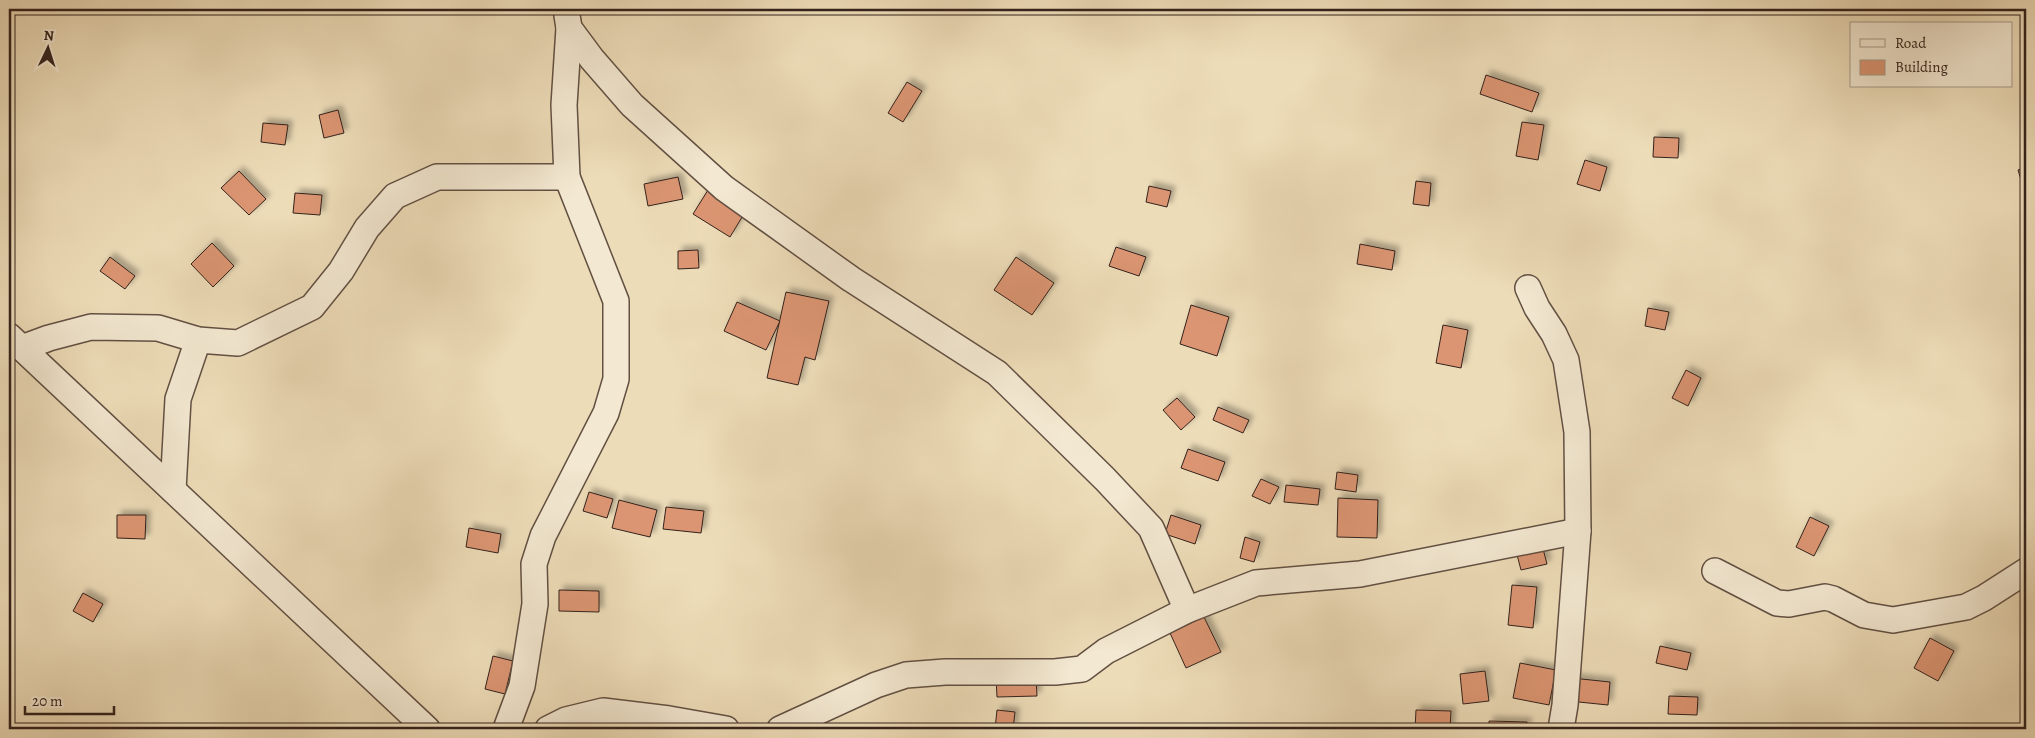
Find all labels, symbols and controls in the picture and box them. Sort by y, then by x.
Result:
north arrow [22,22,72,72]
legend [1850,22,2012,88]
text: N [43,26,55,45]
text: Road [1895,33,1927,53]
text: Building [1895,57,1948,77]
scale bar [25,683,114,715]
text: 20 m [32,691,63,711]

